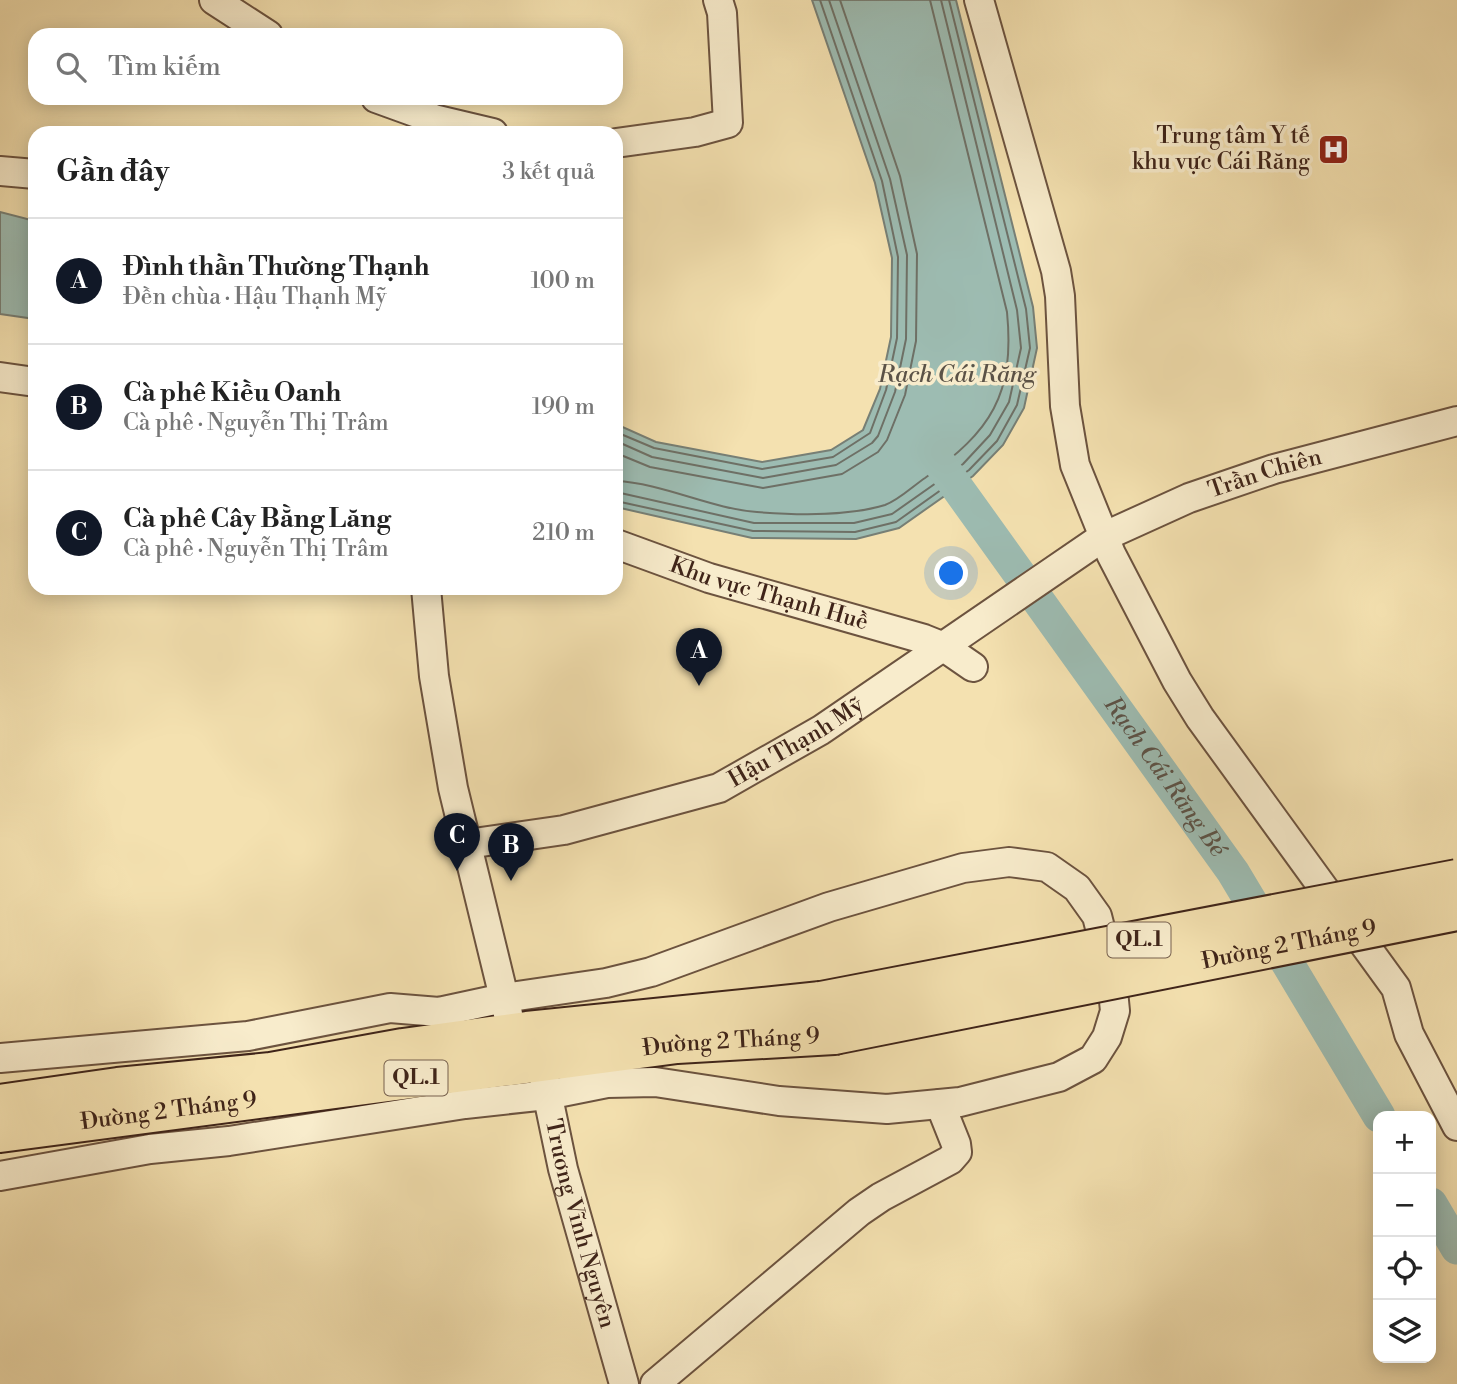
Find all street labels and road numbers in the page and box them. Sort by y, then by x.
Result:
street label: Trần Chiên [1204,443,1325,504]
street label: Khu vực Thạnh Huề [666,551,871,636]
street label: Hậu Thạnh Mỹ [723,691,870,794]
street label: Đường 2 Tháng 9 [1199,913,1379,975]
road number: QL.1 [1108,922,1170,958]
street label: Đường 2 Tháng 9 [641,1022,821,1062]
road number: QL.1 [384,1060,448,1096]
street label: Đường 2 Tháng 9 [79,1085,258,1136]
street label: Trương Vĩnh Nguyên [539,1116,622,1332]

